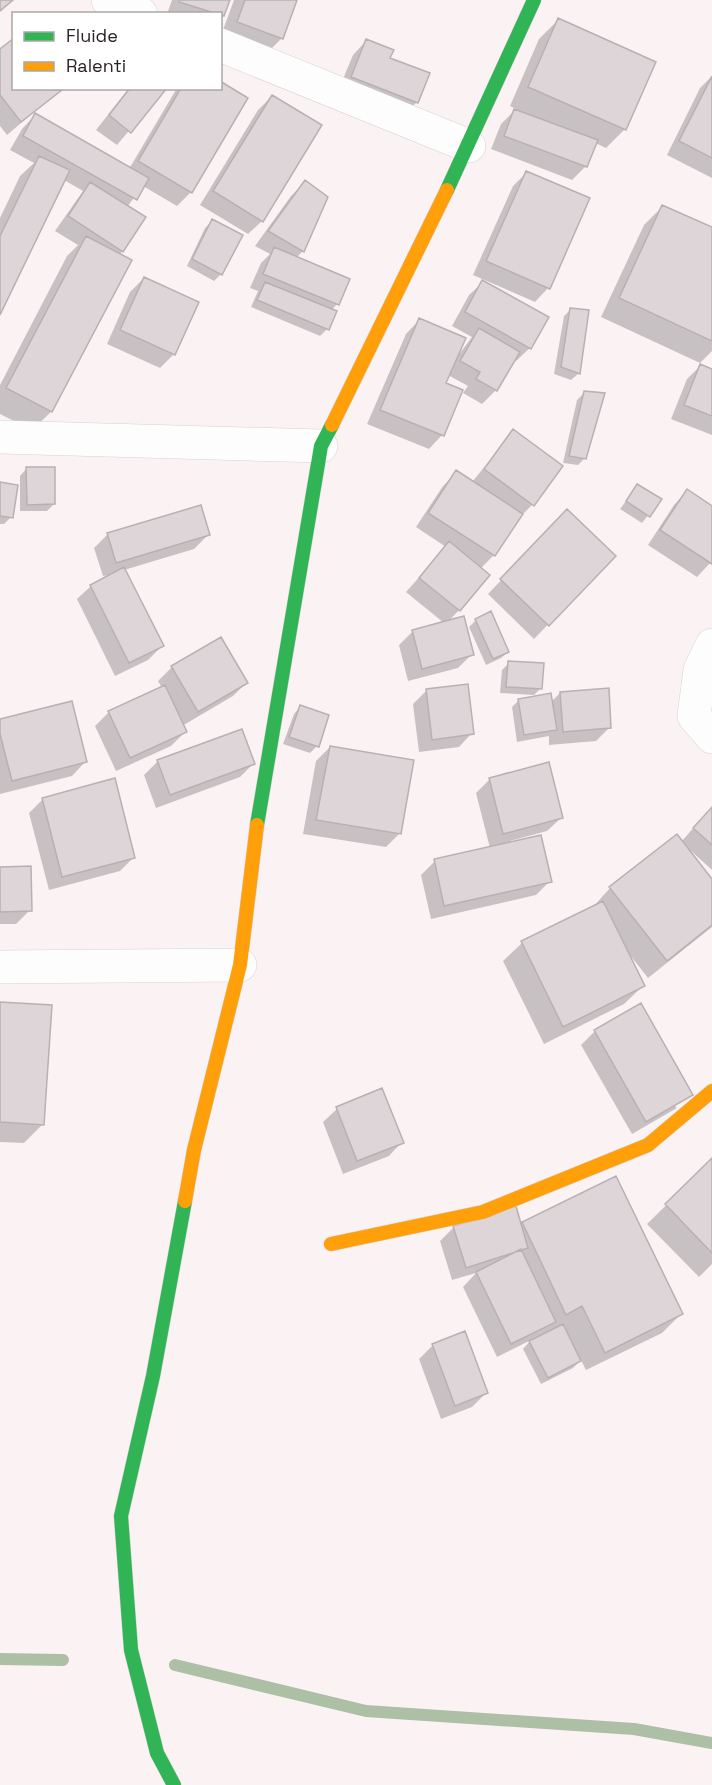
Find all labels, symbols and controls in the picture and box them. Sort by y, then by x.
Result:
legend [12,12,222,90]
text: Fluide [66,24,118,47]
text: Ralenti [66,54,126,77]

